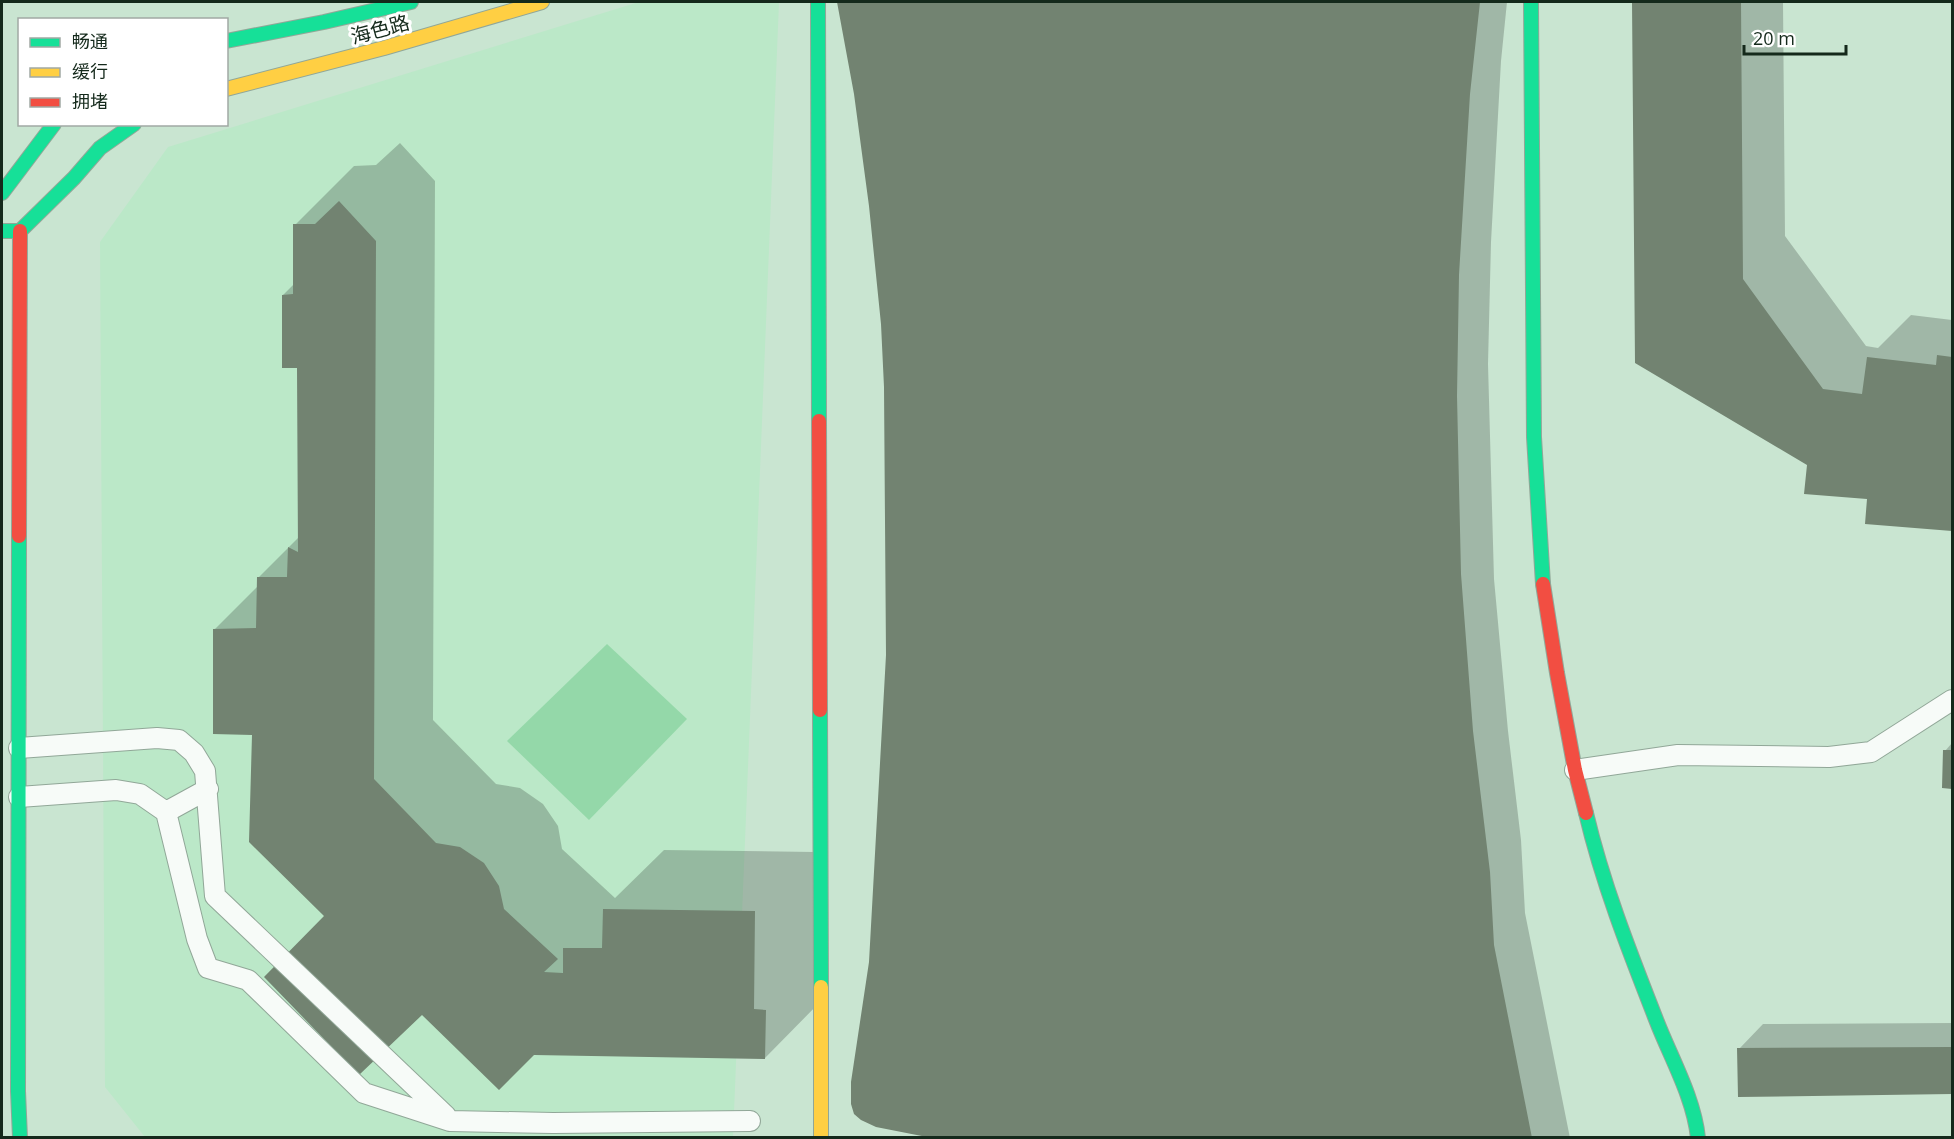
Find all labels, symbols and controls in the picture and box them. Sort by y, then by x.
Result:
street label: 海色路 [348,8,412,50]
legend [18,18,228,126]
scale bar [1744,18,1846,56]
text: 20 m [1753,26,1795,50]
text: 畅通 [72,29,108,53]
text: 缓行 [72,59,108,83]
text: 拥堵 [72,89,108,113]

